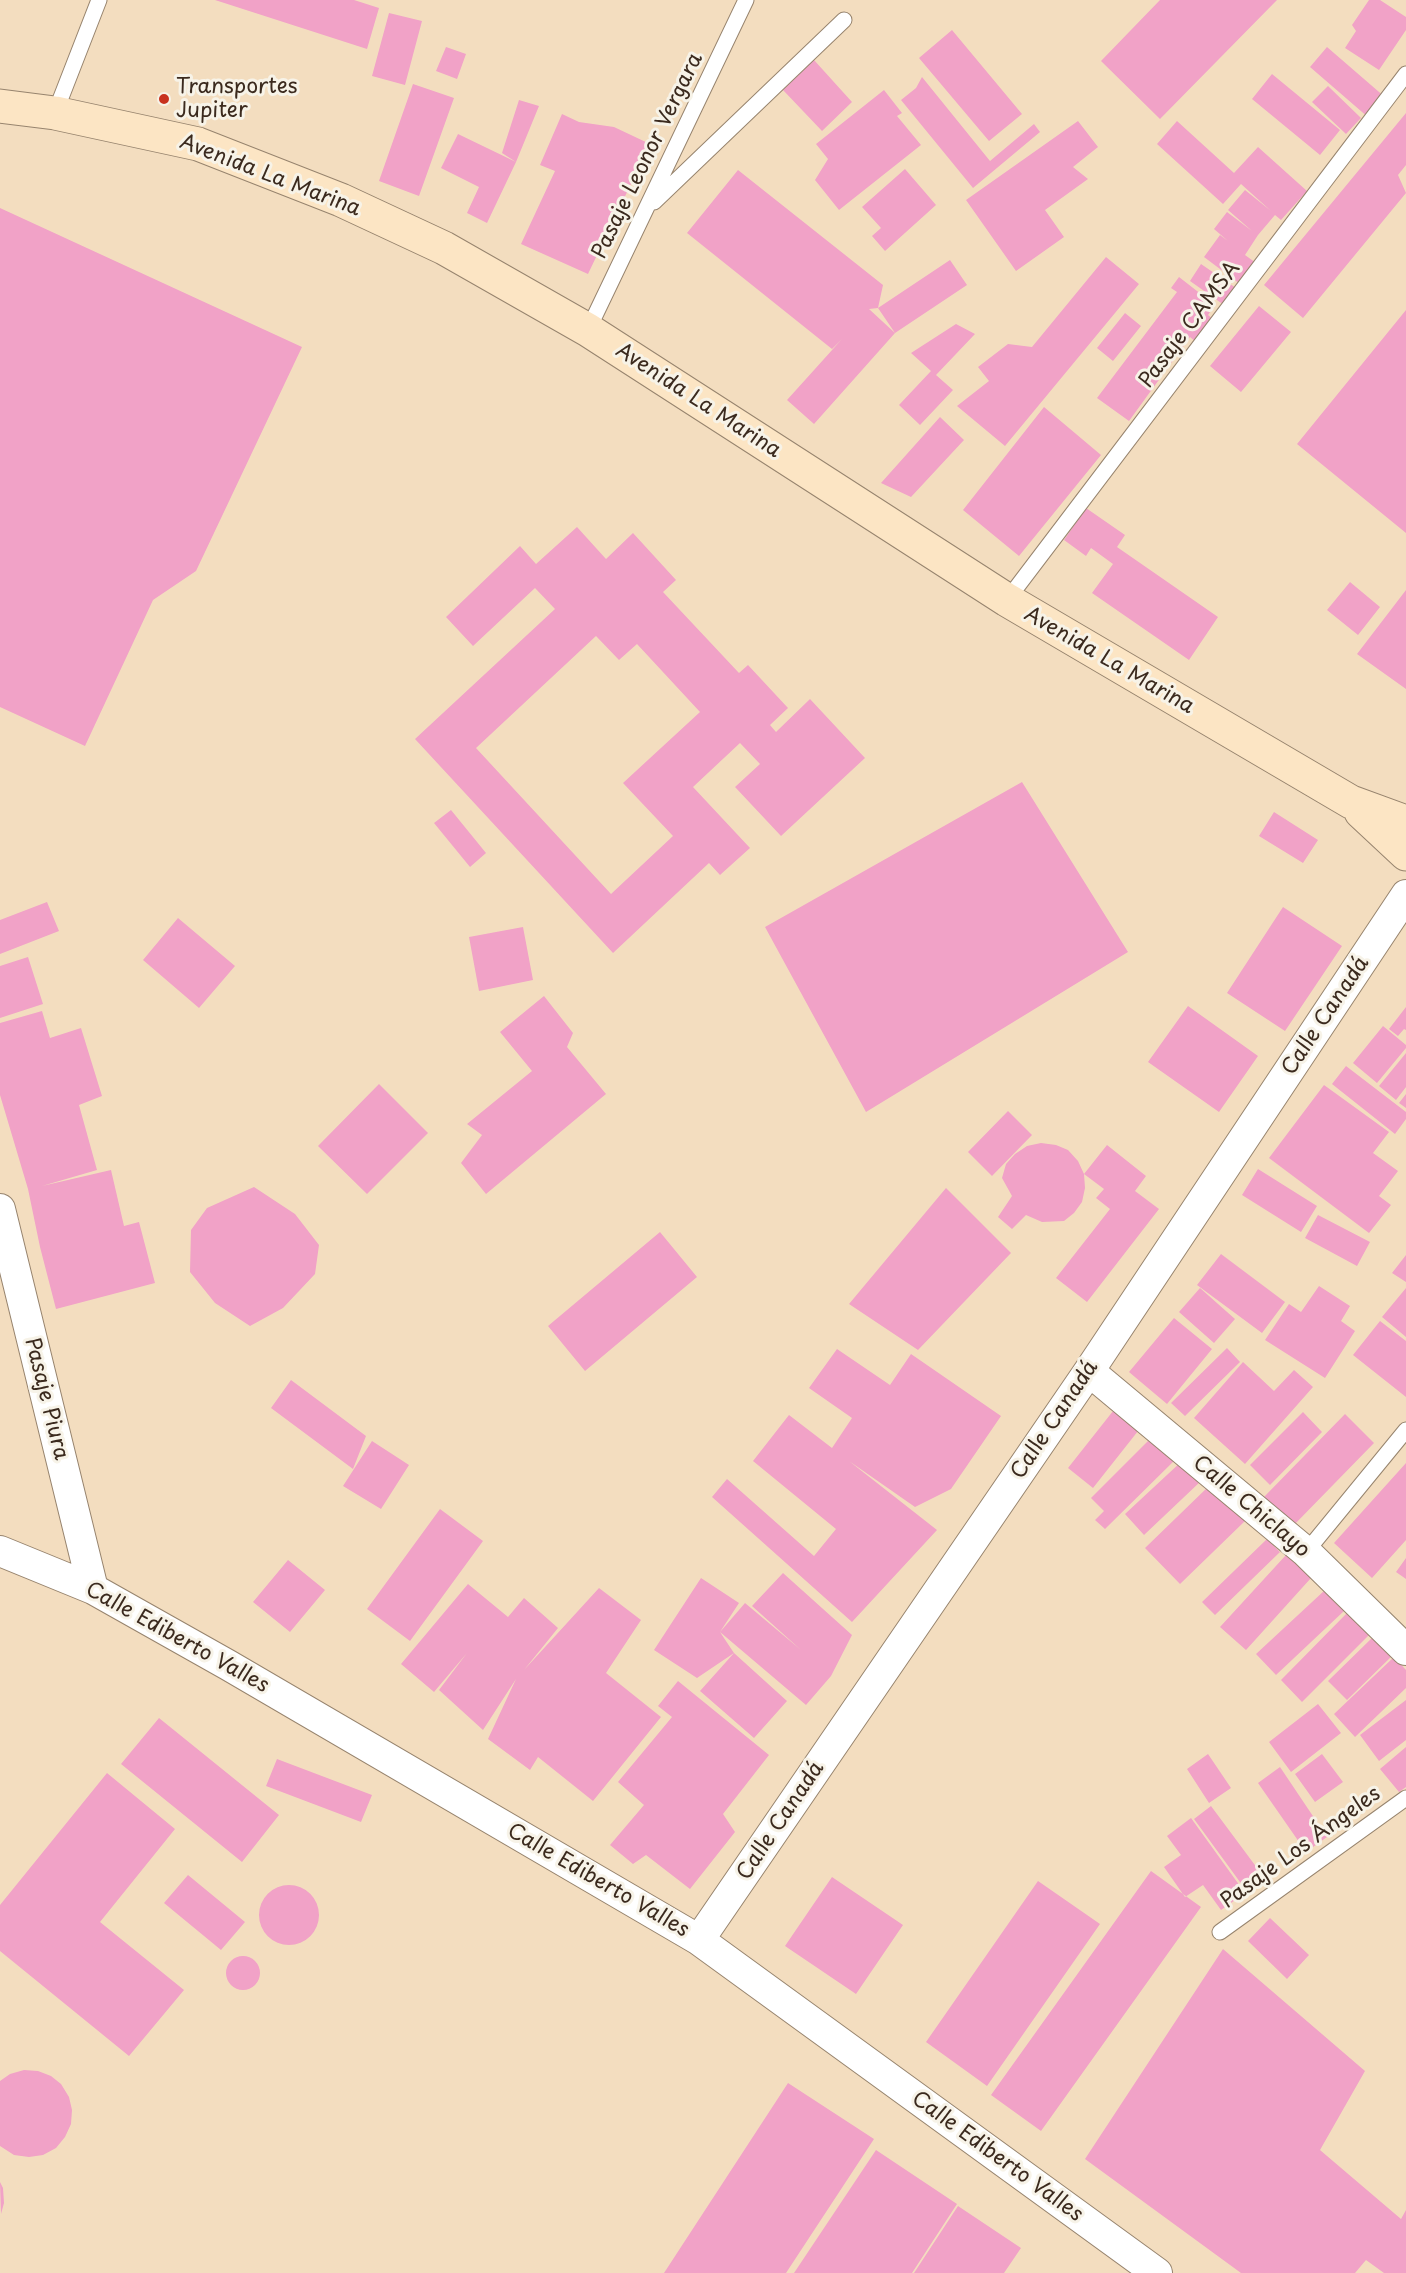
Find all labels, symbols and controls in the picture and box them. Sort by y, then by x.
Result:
street label: Pasaje Leonor Vergara [587,49,709,263]
place label: Transportes Jupiter [176,74,298,124]
marker: Transportes Jupiter [157,92,171,106]
street label: Avenida La Marina [176,130,364,222]
street label: Pasaje CAMSA [1134,257,1246,393]
street label: Avenida La Marina [611,338,785,464]
street label: Avenida La Marina [1020,602,1198,720]
street label: Calle Canadá [1277,952,1375,1080]
street label: Pasaje Piura [19,1335,73,1463]
street label: Calle Canadá [1006,1356,1104,1484]
street label: Calle Chiclayo [1187,1451,1315,1563]
street label: Calle Ediberto Valles [81,1577,273,1699]
street label: Calle Canadá [732,1757,830,1885]
street label: Pasaje Los Ángeles [1216,1782,1386,1914]
street label: Calle Ediberto Valles [503,1819,693,1943]
street label: Calle Ediberto Valles [906,2086,1088,2228]

